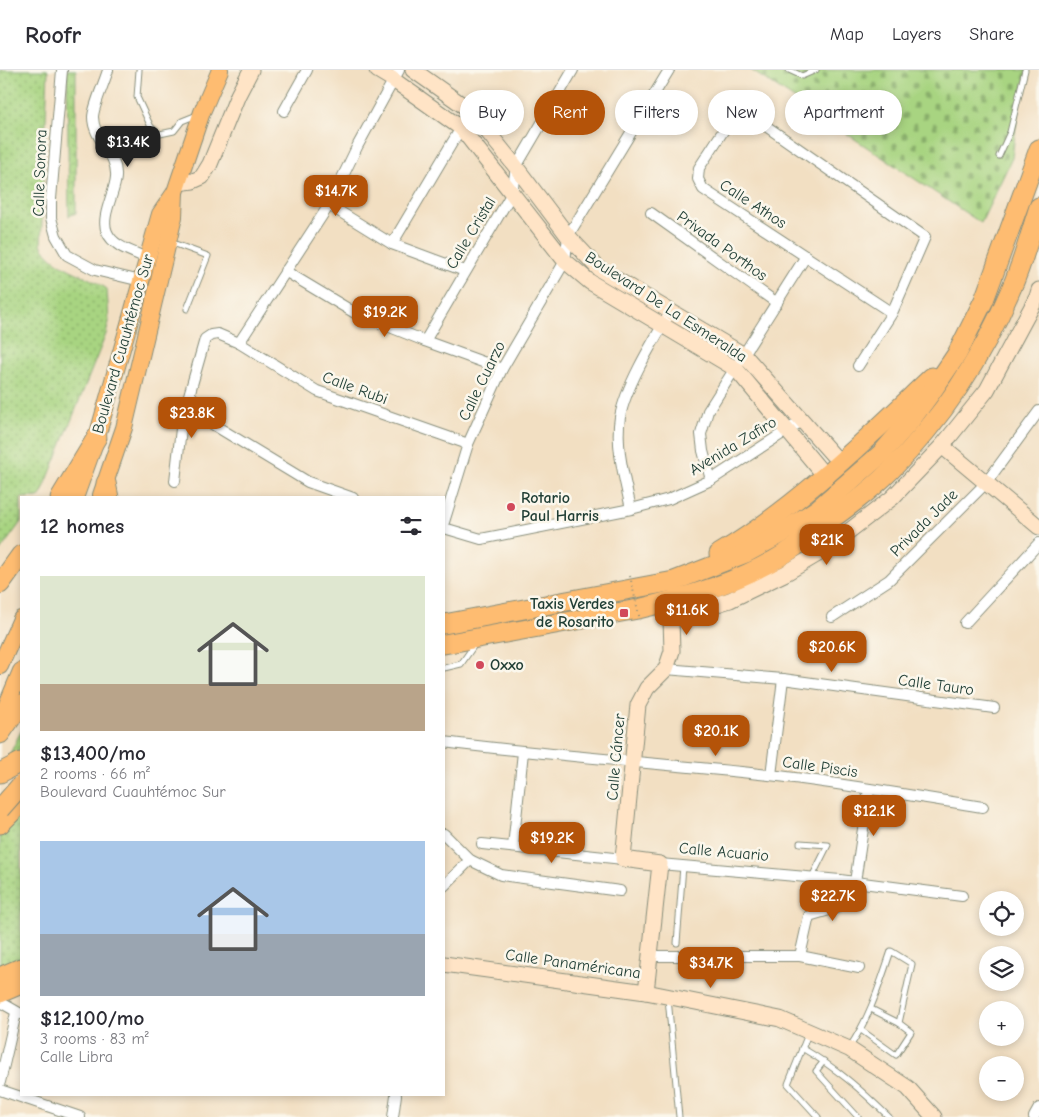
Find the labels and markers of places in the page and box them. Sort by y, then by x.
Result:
pin: $13.4K [87,126,169,168]
pin: $14.7K [295,174,377,217]
pin: $19.2K [344,296,426,338]
pin: $23.8K [151,396,233,439]
place label: Rotario Paul Harris [521,489,599,525]
marker: Rotario Paul Harris [505,501,517,513]
pin: $21K [797,524,857,566]
pin: $11.6K [646,594,728,636]
place label: Taxis Verdes de Rosarito [530,595,614,631]
marker: Taxis Verdes de Rosarito [618,607,630,619]
pin: $20.6K [791,630,873,673]
place label: Oxxo [490,656,524,674]
marker: Oxxo [474,659,486,671]
pin: $20.1K [675,714,757,757]
pin: $12.1K [833,794,915,837]
pin: $19.2K [511,822,593,864]
pin: $22.7K [792,880,874,922]
pin: $34.7K [670,946,752,989]

